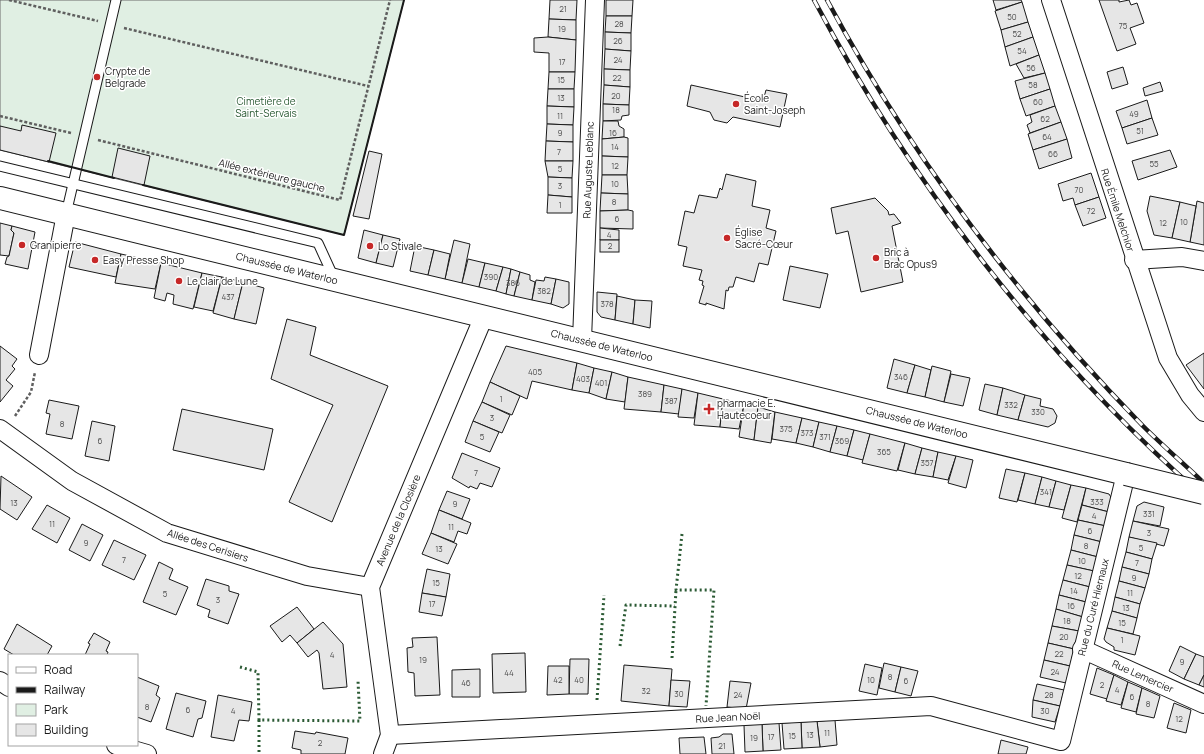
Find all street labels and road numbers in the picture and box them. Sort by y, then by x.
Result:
street label: Rue Auguste Leblanc [579,121,597,219]
street label: Allée extérieure gauche [217,155,327,195]
street label: Rue Émile Melchior [1098,167,1138,254]
street label: Chaussée de Waterloo [235,249,339,287]
street label: Chaussée de Waterloo [550,326,654,364]
street label: Chaussée de Waterloo [865,403,969,441]
street label: Avenue de la Closière [372,472,424,568]
street label: Allée des Cerisiers [166,525,250,565]
street label: Rue du Curé Hiernaux [1074,556,1112,657]
street label: Rue Lemercier [1110,656,1176,696]
street label: Rue Jean Noël [695,708,761,726]

